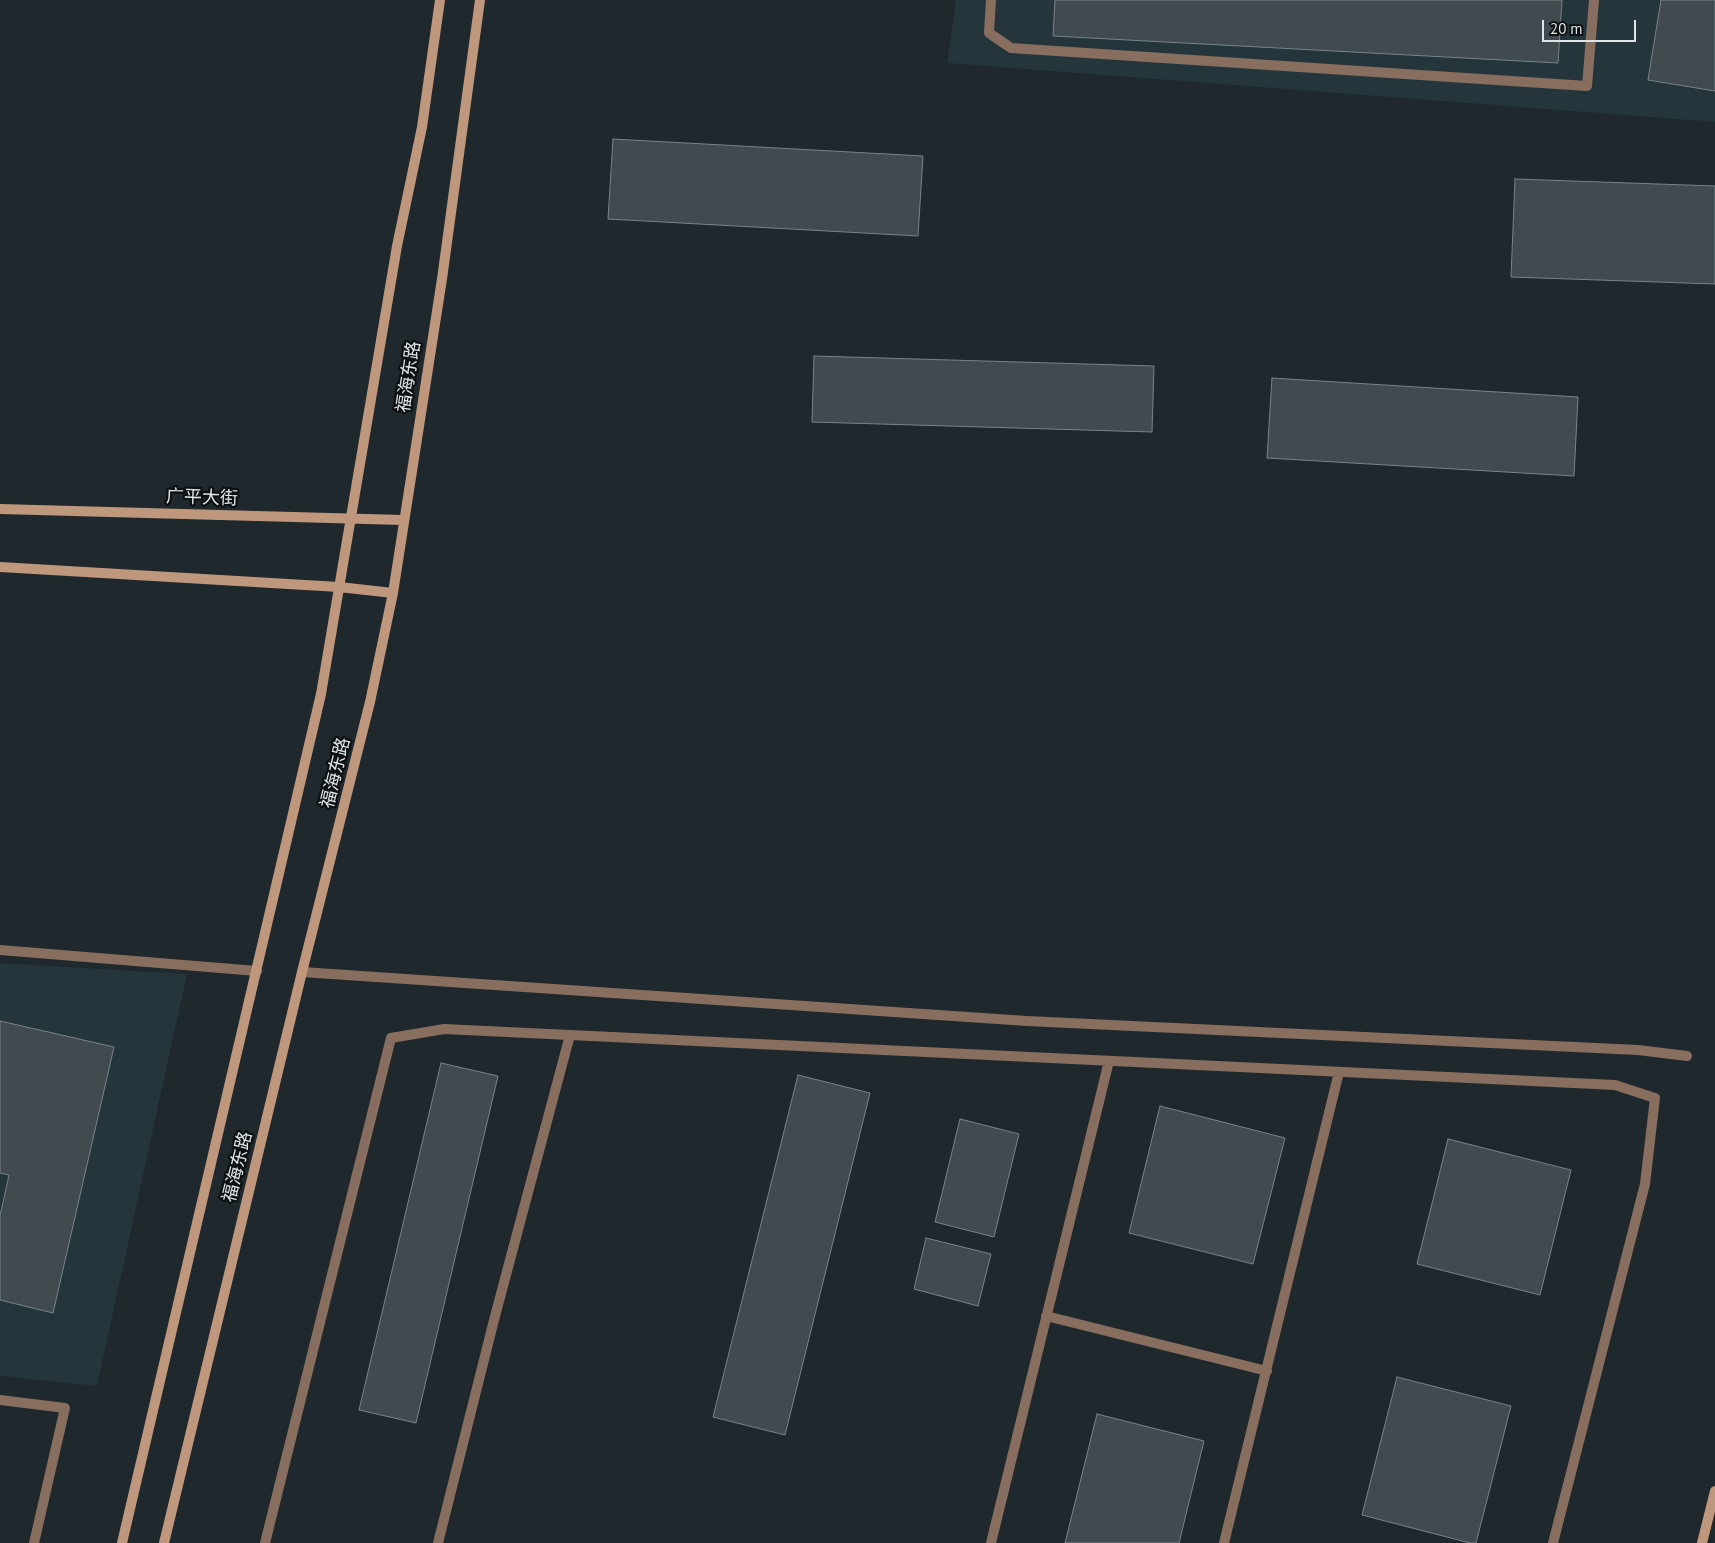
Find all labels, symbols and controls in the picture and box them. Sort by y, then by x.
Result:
scale bar [1545,10,1639,42]
text: 20 m [1550,19,1583,38]
street label: 福海东路 [393,340,425,414]
street label: 广平大街 [166,486,238,510]
street label: 福海东路 [317,735,355,811]
street label: 福海东路 [219,1129,257,1205]

